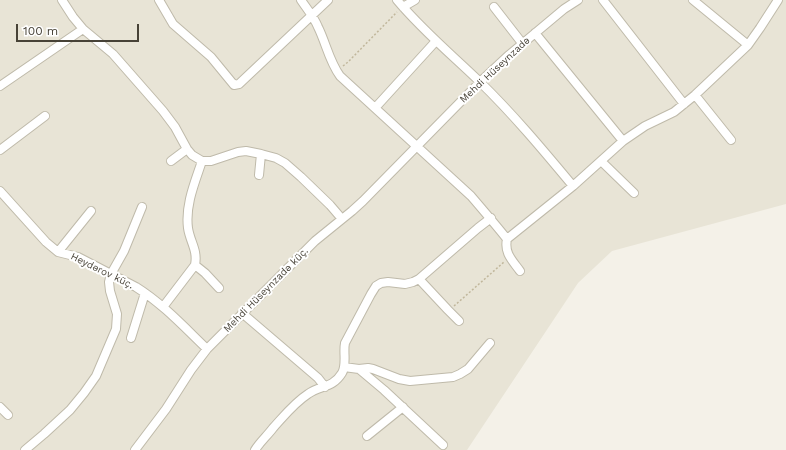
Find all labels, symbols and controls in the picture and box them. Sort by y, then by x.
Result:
scale bar [18,16,141,42]
text: 100 m [23,24,58,38]
street label: Mehdi Hüseynzadə [457,34,533,106]
street label: Mehdi Hüseynzadə küç. [221,245,311,335]
street label: Heydərov küç. [69,251,135,291]

